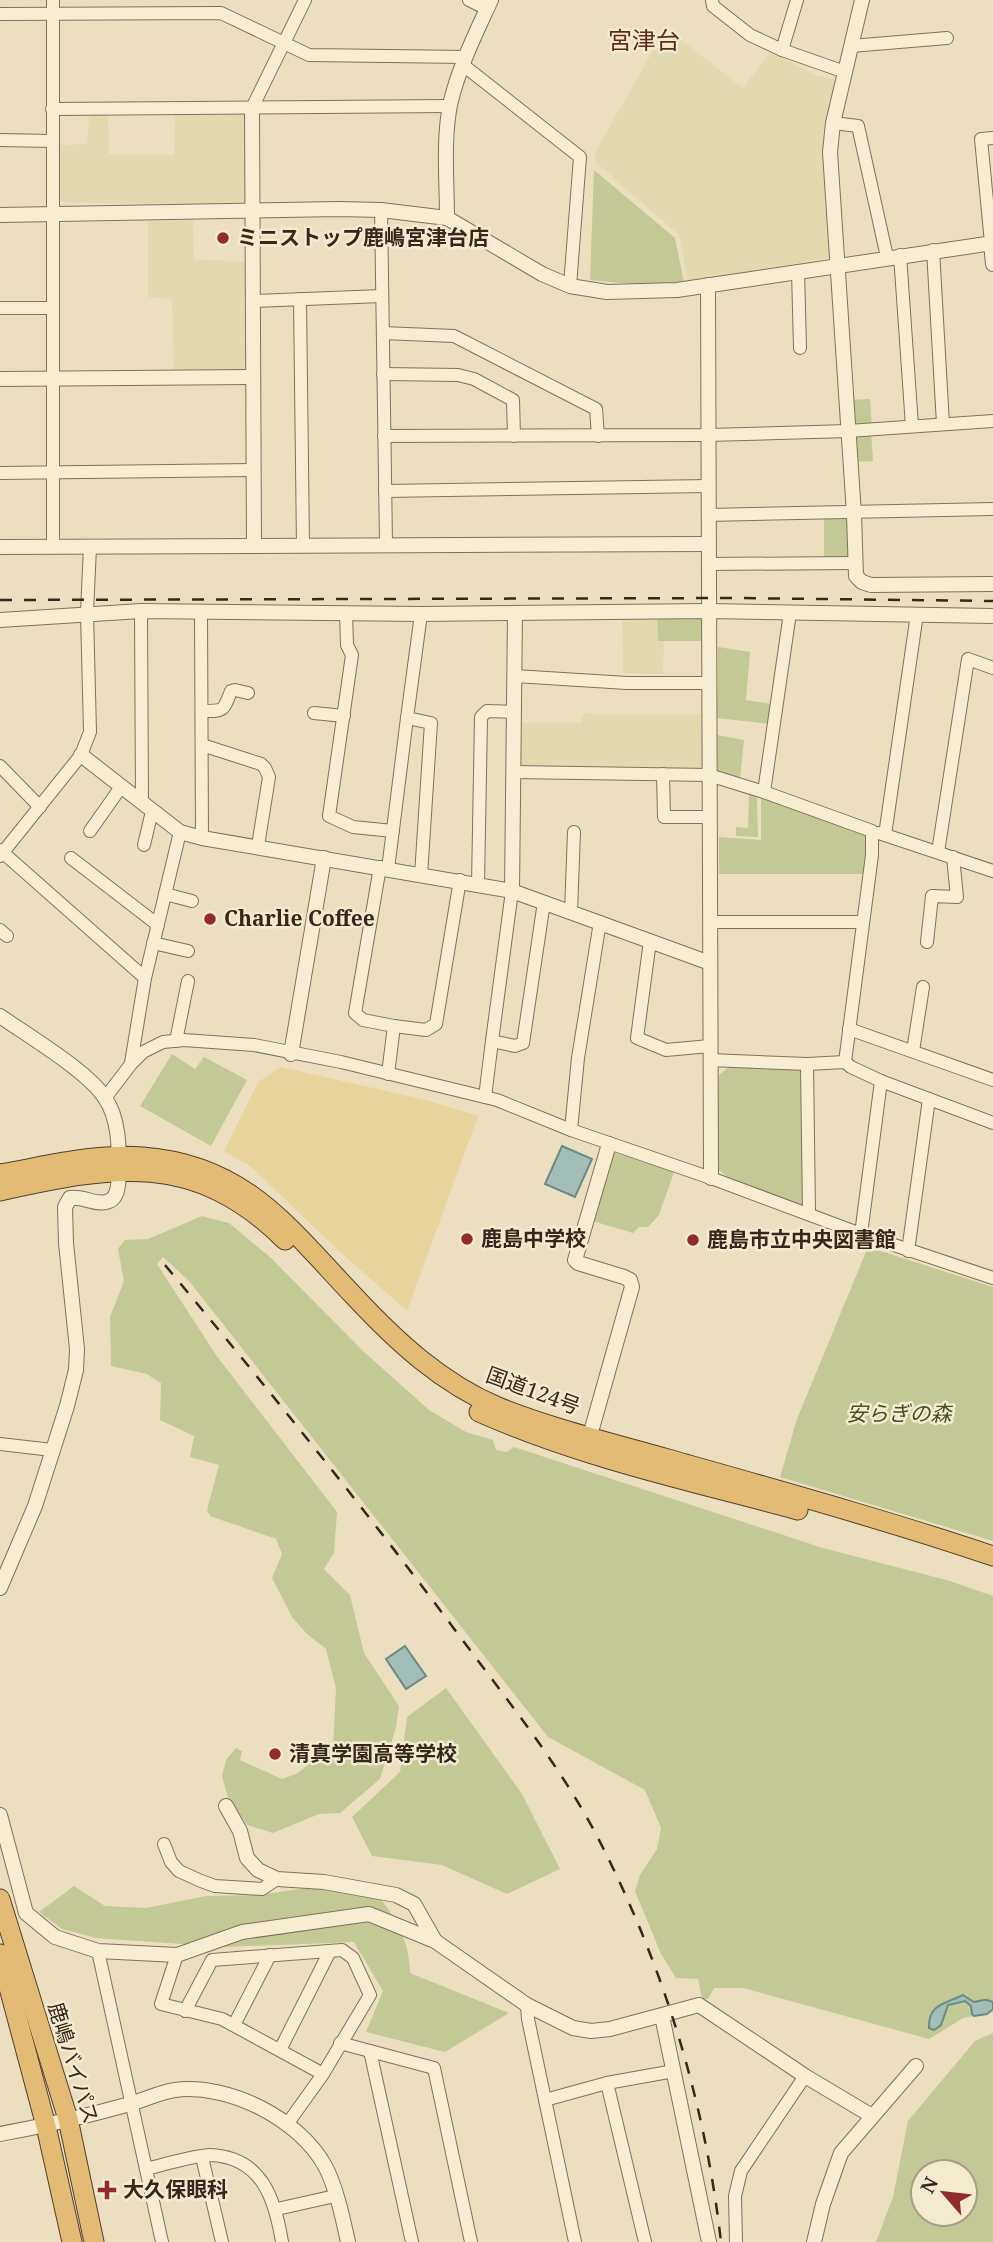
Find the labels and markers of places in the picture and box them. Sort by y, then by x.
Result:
place label: ミニストップ鹿嶋宮津台店 [237,223,489,251]
marker: ミニストップ鹿嶋宮津台店 [215,230,231,246]
place label: Charlie Coffee [224,904,375,932]
marker: Charlie Coffee [202,911,218,927]
place label: 鹿島中学校 [481,1224,586,1252]
place label: 鹿島市立中央図書館 [707,1225,896,1253]
marker: 鹿島中学校 [459,1231,475,1247]
marker: 鹿島市立中央図書館 [685,1232,701,1248]
place label: 清真学園高等学校 [289,1739,457,1767]
marker: 清真学園高等学校 [267,1746,283,1762]
place label: 大久保眼科 [123,2175,228,2203]
marker: 大久保眼科 [97,2180,117,2200]

